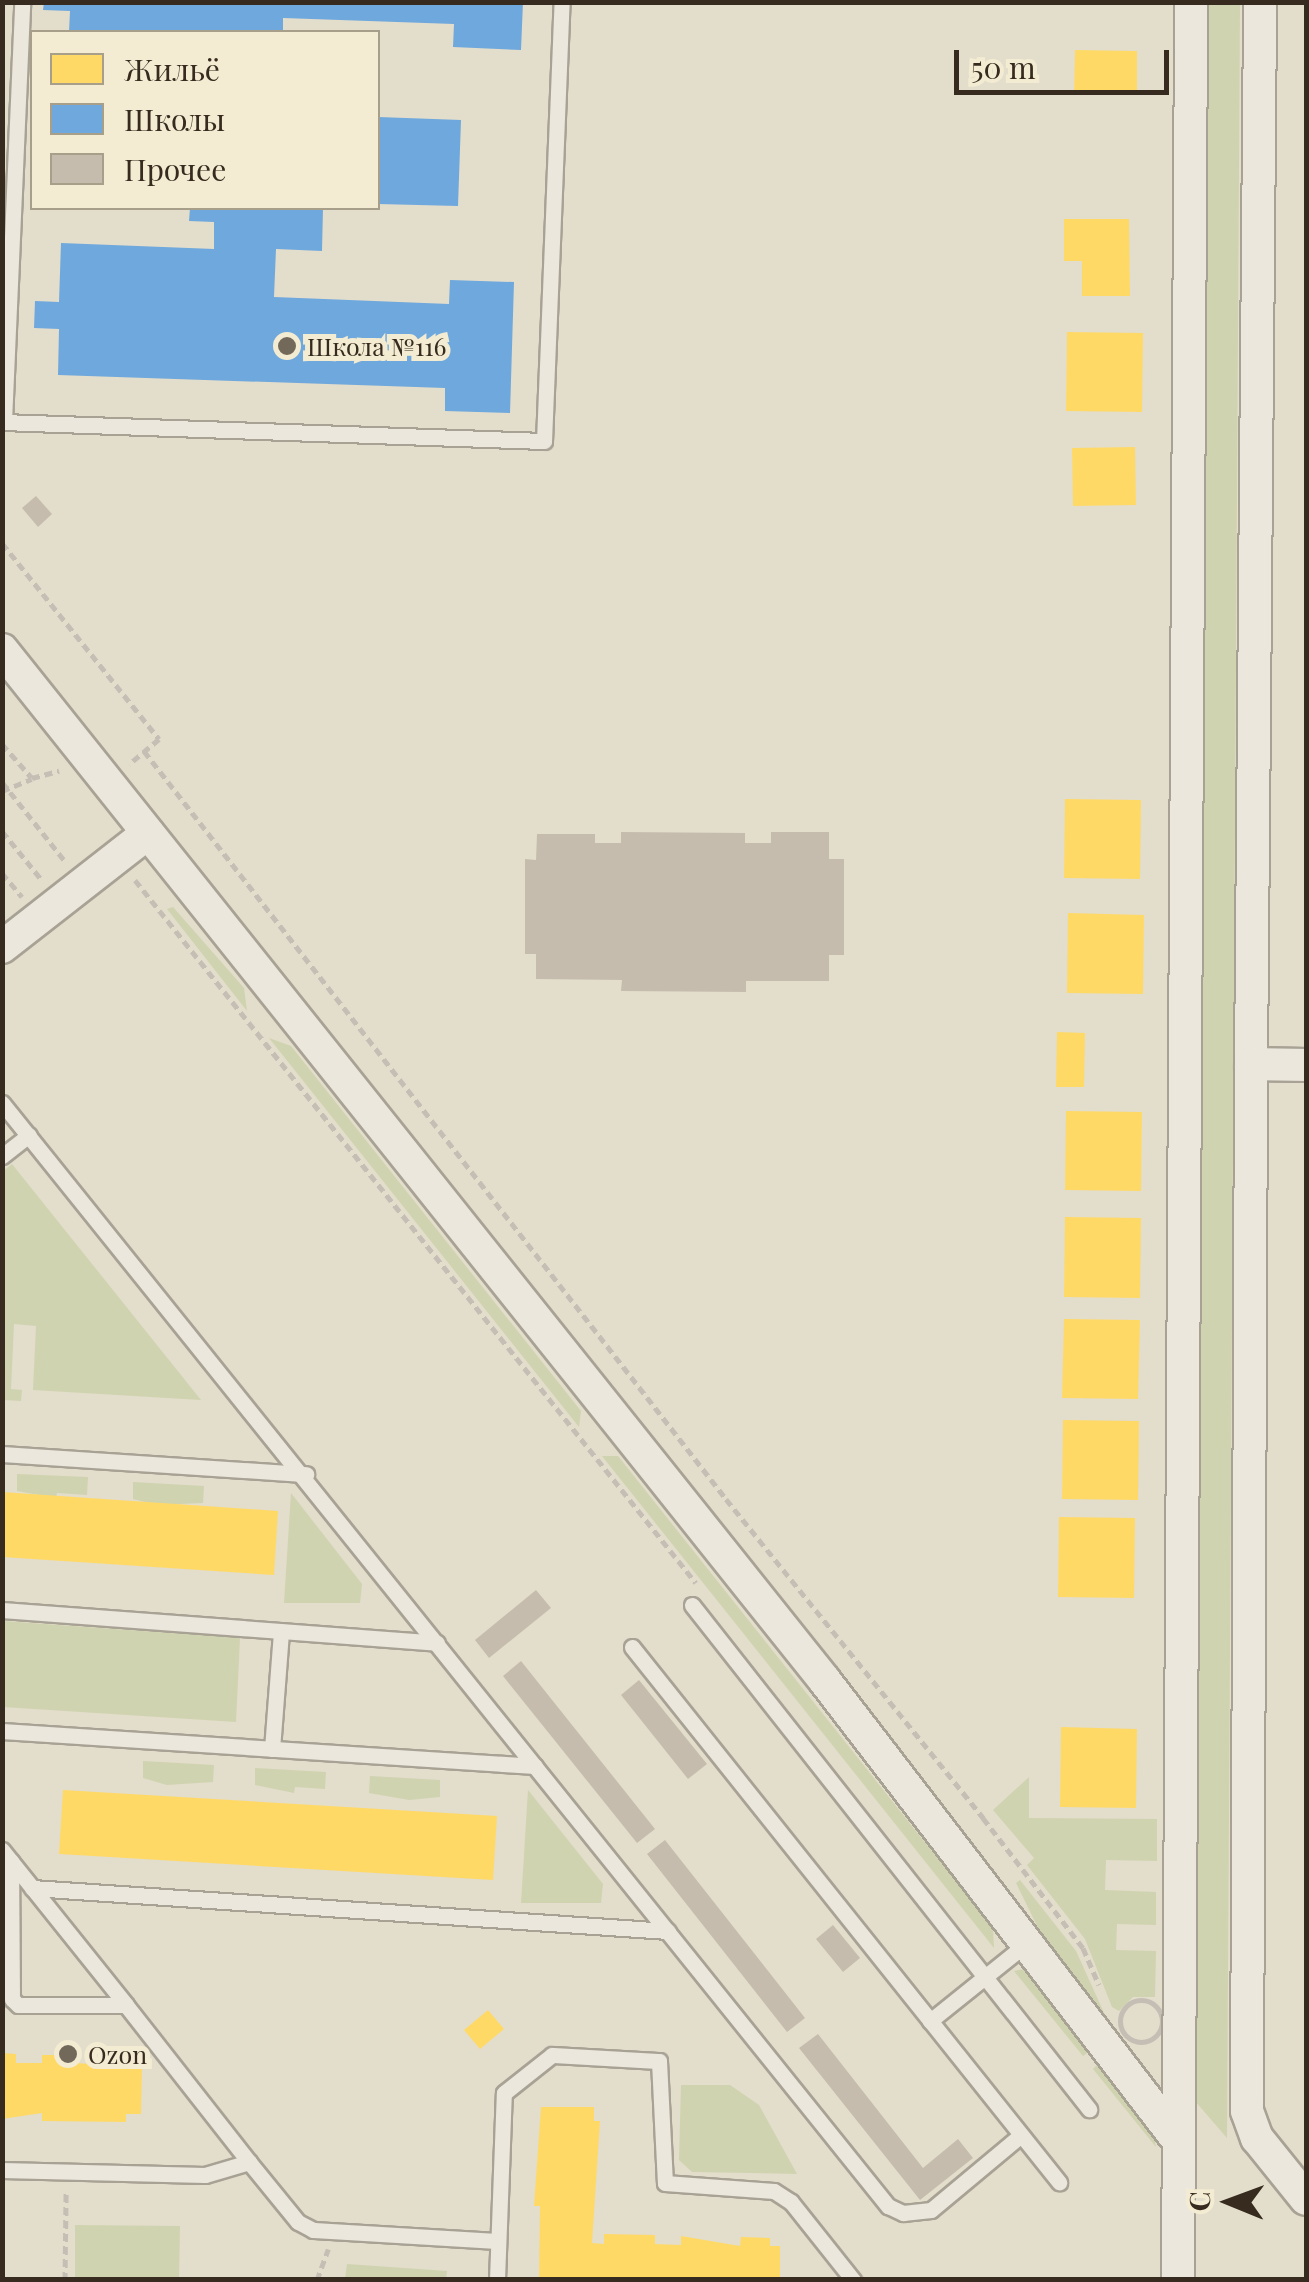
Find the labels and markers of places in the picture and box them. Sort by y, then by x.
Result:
place label: Школа №116 [307,331,446,361]
marker: Школа №116 [276,335,298,357]
place label: Ozon [88,2039,147,2069]
marker: Ozon [57,2043,79,2065]

